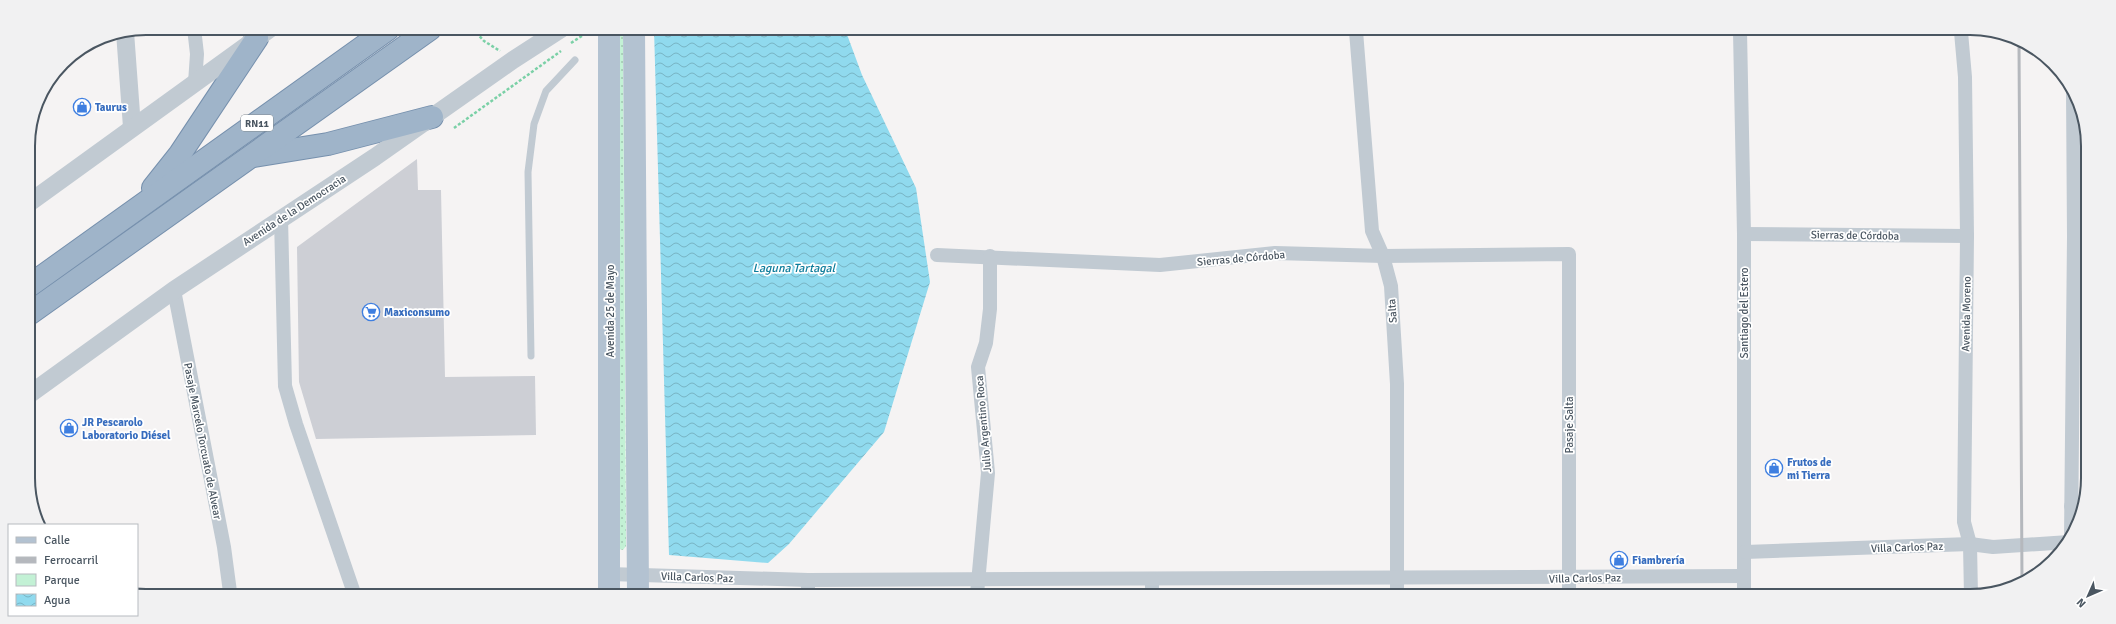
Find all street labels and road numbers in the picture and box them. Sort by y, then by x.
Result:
road number: RN11 [241,115,273,131]
street label: Avenida de la Democracia [240,172,349,249]
street label: Sierras de Córdoba [1811,228,1900,243]
street label: Sierras de Córdoba [1196,248,1286,269]
street label: Avenida 25 de Mayo [604,264,617,357]
street label: Santiago del Estero [1738,267,1751,358]
street label: Avenida Moreno [1959,276,1974,352]
street label: Salta [1385,298,1400,323]
street label: Pasaje Marcelo Torcuato de Alvear [181,362,224,520]
street label: Julio Argentino Roca [973,375,994,473]
street label: Pasaje Salta [1563,396,1576,454]
street label: Villa Carlos Paz [1871,540,1944,555]
street label: Villa Carlos Paz [661,570,733,585]
street label: Villa Carlos Paz [1549,571,1621,586]

